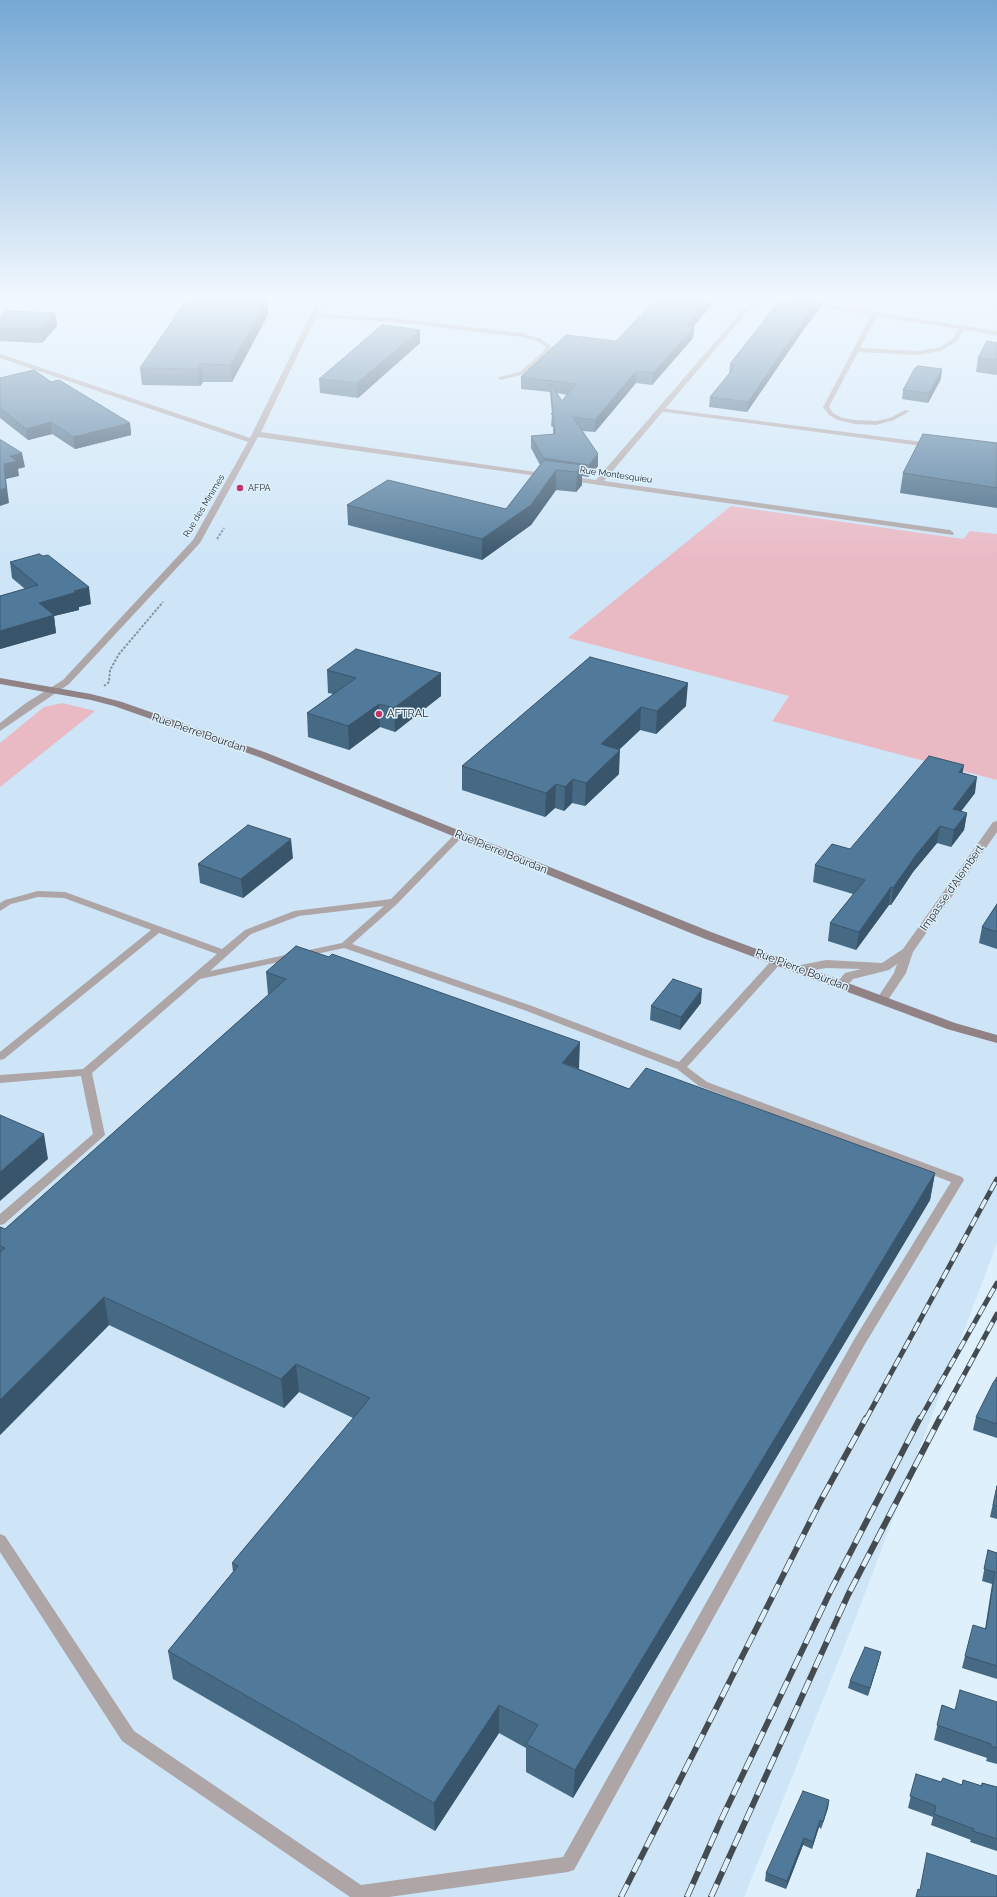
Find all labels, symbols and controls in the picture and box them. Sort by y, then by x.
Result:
street label: Rue Montesquieu [579,465,653,485]
street label: Rue des Minimes [181,473,227,539]
marker: AFPA [235,483,245,493]
place label: AFPA [248,483,271,493]
place label: AFTRAL [387,707,429,721]
marker: AFTRAL [374,709,384,719]
street label: Rue Pierre Bourdan [150,711,248,755]
street label: Rue Pierre Bourdan [453,827,549,877]
street label: Impasse d'Alembert [917,843,987,933]
street label: Rue Pierre Bourdan [754,946,850,994]

